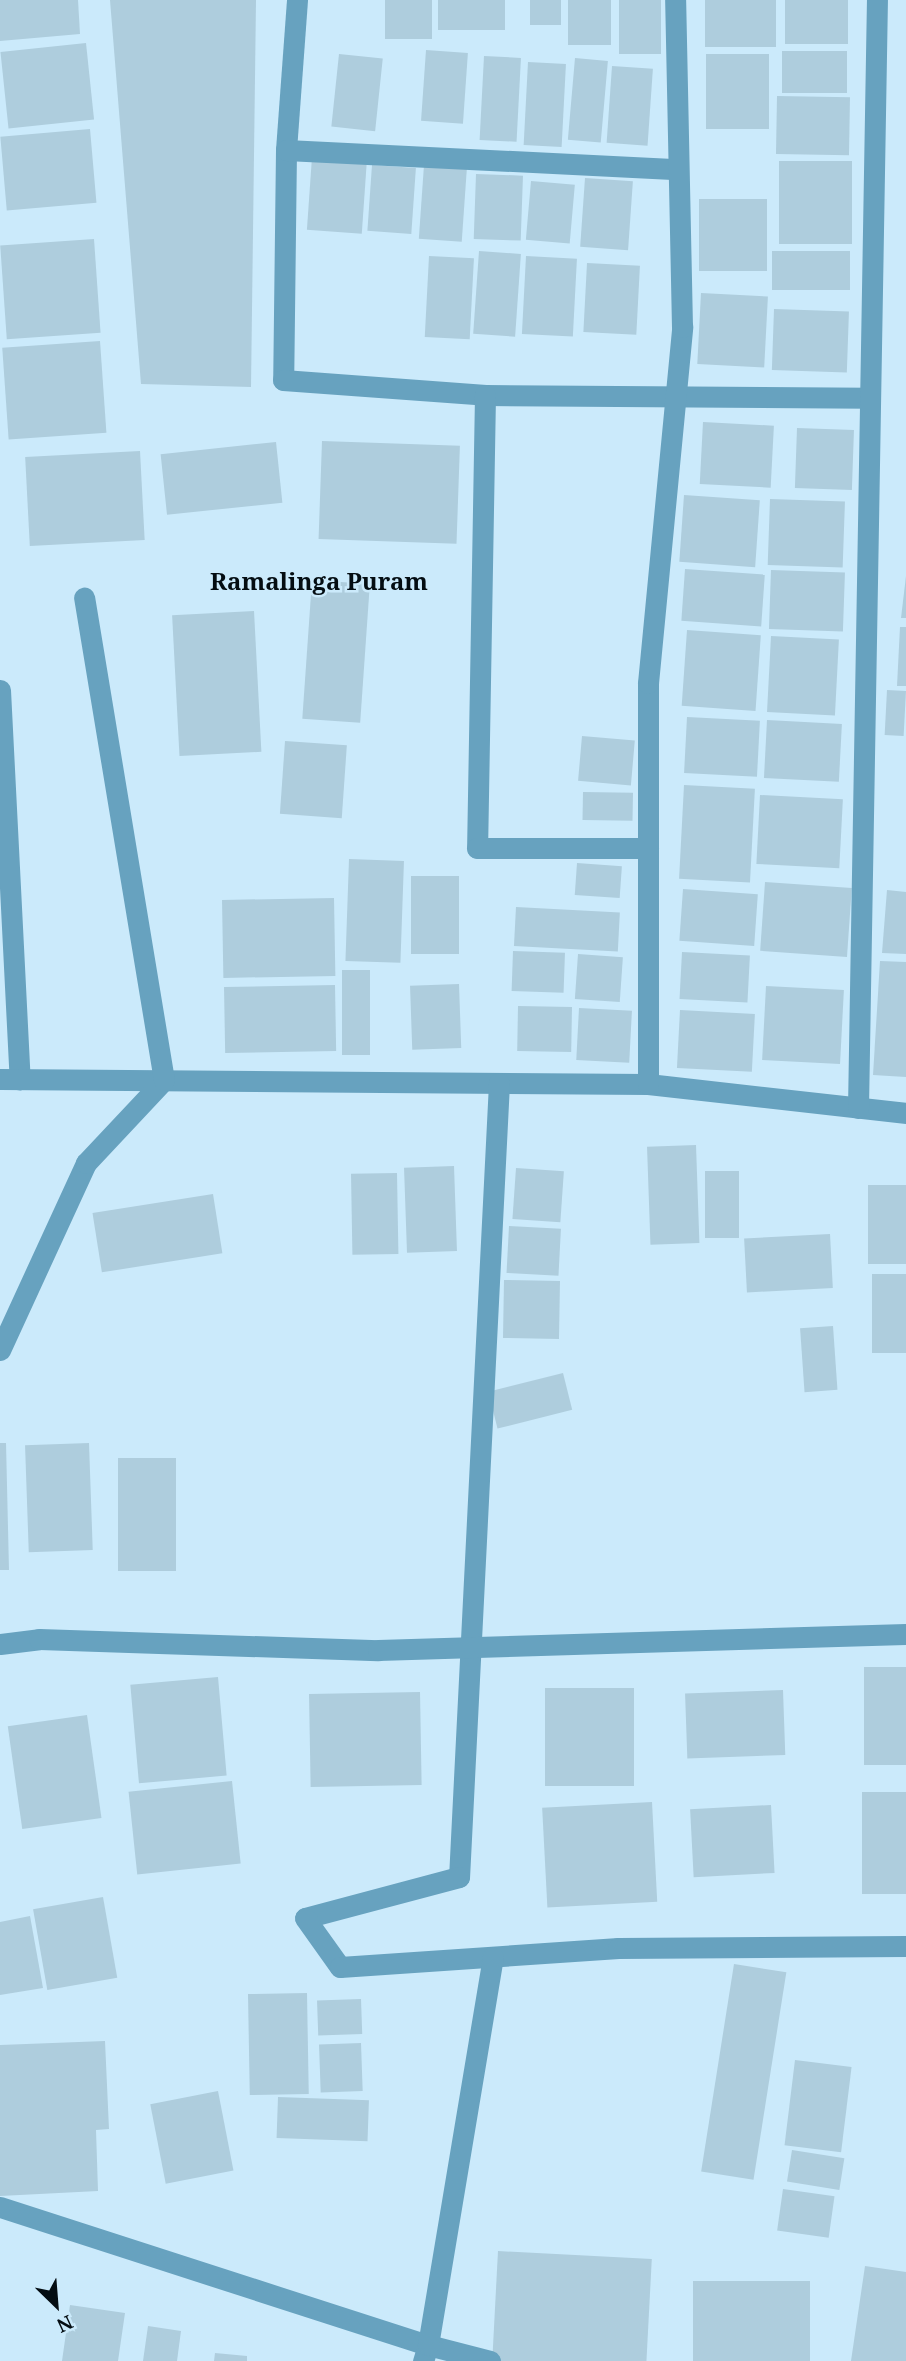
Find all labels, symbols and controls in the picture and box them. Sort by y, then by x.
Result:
district label: Ramalinga Puram [210,567,428,595]
north arrow [21,2270,91,2340]
text: N [53,2309,77,2339]

